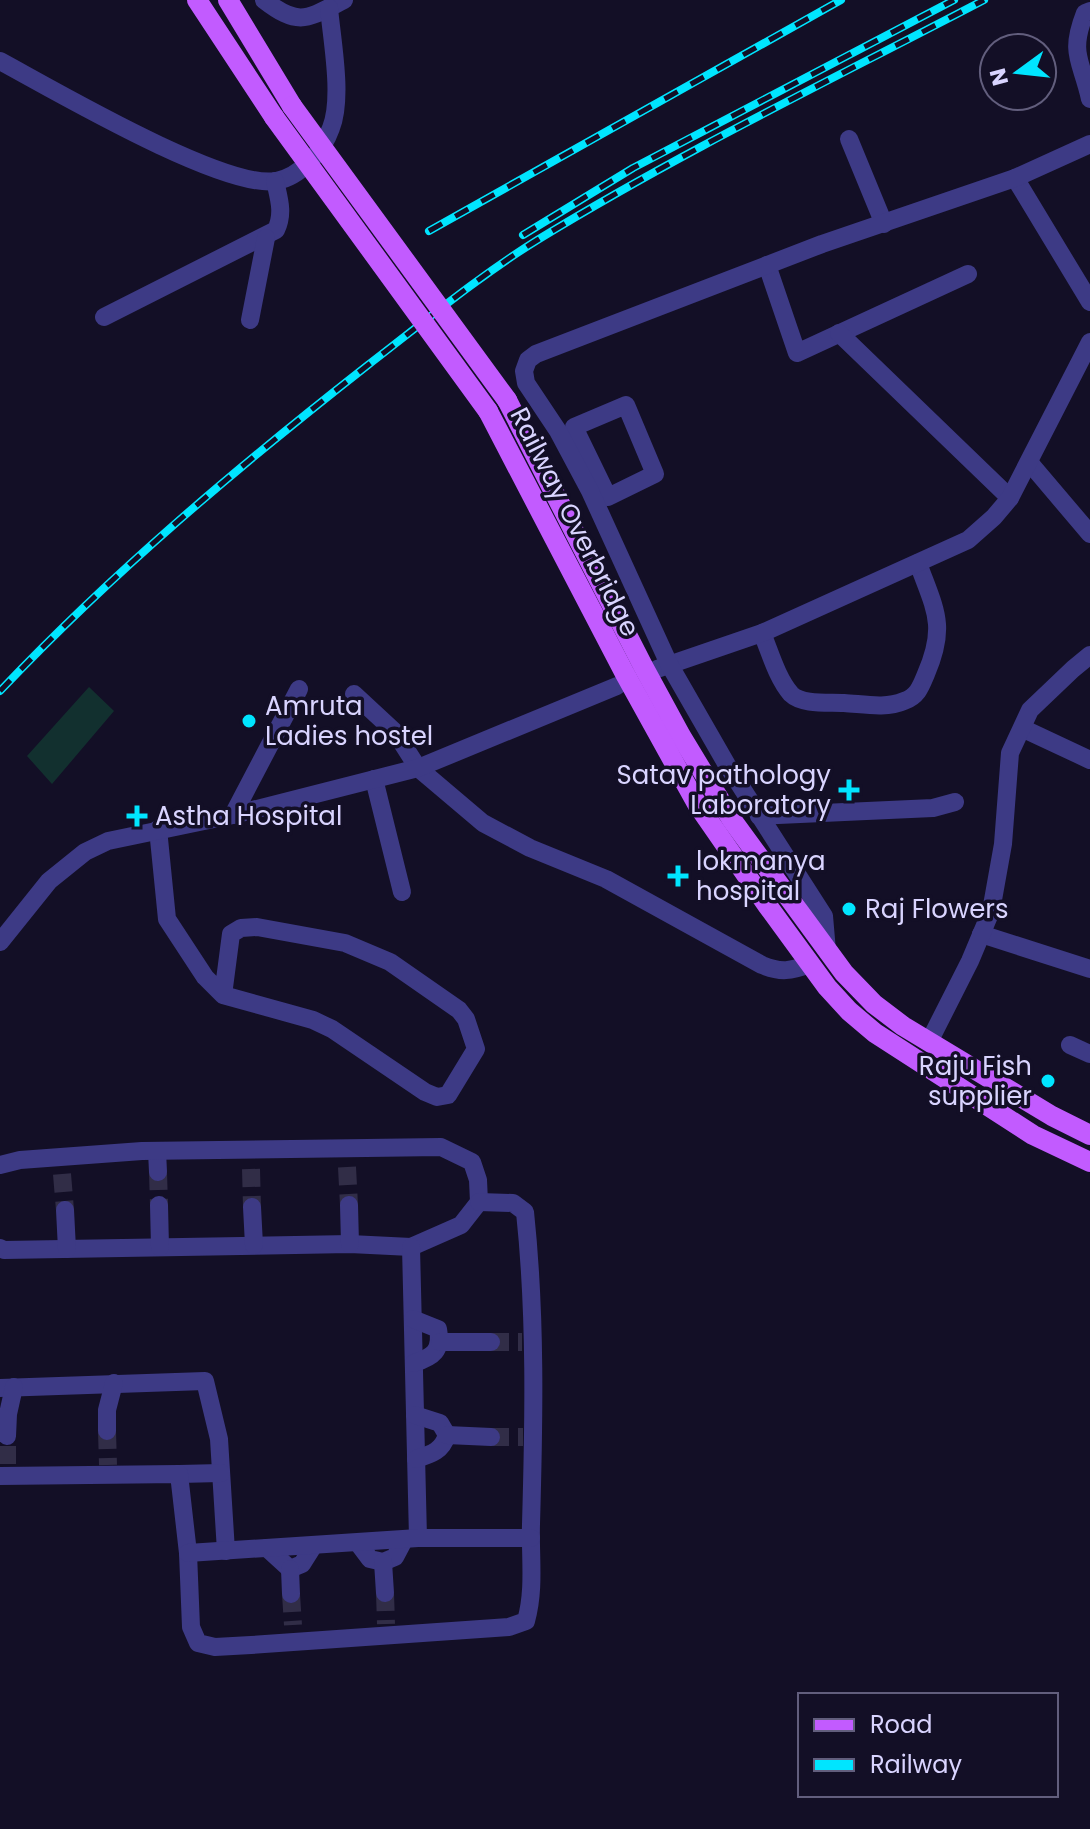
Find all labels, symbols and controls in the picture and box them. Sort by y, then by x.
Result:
north arrow [978,32,1058,112]
text: N [982,65,1016,89]
street label: Railway Overbridge [502,401,648,643]
place label: Amruta Ladies hostel [265,688,433,754]
marker: Amruta Ladies hostel [240,712,258,730]
place label: Satav pathology Laboratory [616,757,831,823]
marker: Satav pathology Laboratory [838,779,860,801]
place label: Astha Hospital [155,798,342,834]
marker: Astha Hospital [126,805,148,827]
place label: lokmanya hospital [696,843,826,909]
marker: lokmanya hospital [667,865,689,887]
place label: Raj Flowers [865,891,1009,927]
marker: Raj Flowers [840,900,858,918]
place label: Raju Fish supplier [919,1048,1032,1114]
marker: Raju Fish supplier [1039,1072,1057,1090]
legend [798,1693,1058,1797]
text: Road [870,1708,932,1741]
text: Railway [870,1748,963,1781]

